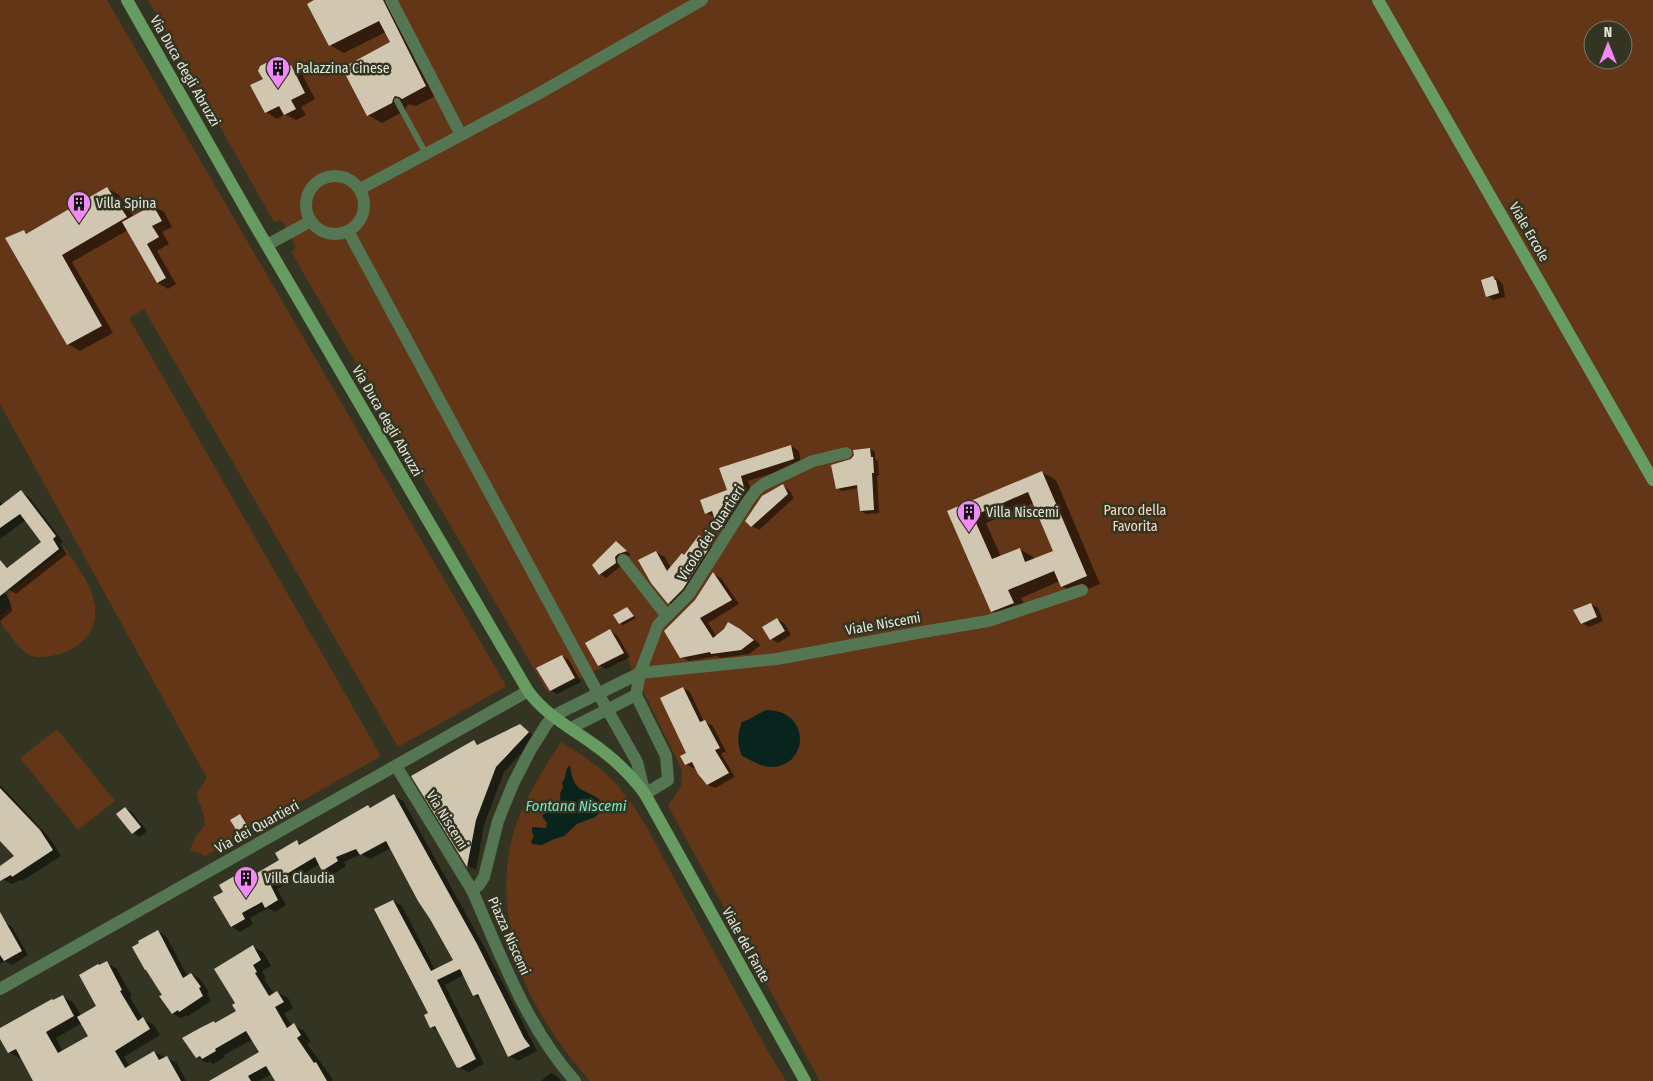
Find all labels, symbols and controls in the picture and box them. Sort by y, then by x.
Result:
street label: Via Duca degli Abruzzi [146,12,224,130]
north arrow [1583,20,1633,70]
text: N [1604,24,1612,41]
building icon: Palazzina Cinese [265,55,291,89]
place label: Palazzina Cinese [296,60,390,77]
building icon: Villa Spina [66,190,92,224]
place label: Villa Spina [96,195,156,212]
street label: Viale Ercole [1505,199,1553,265]
street label: Via Duca degli Abruzzi [348,362,426,480]
street label: Vicolo dei Quartieri [674,482,748,584]
building icon: Villa Niscemi [956,499,982,533]
park label: Parco della Favorita [1104,502,1167,535]
place label: Villa Niscemi [986,504,1059,521]
street label: Viale Niscemi [844,609,922,639]
street label: Via Niscemi [422,788,472,852]
street label: Via dei Quartieri [212,797,302,857]
water label: Fontana Niscemi [526,797,627,815]
building icon: Villa Claudia [233,865,259,899]
place label: Villa Claudia [264,870,335,887]
street label: Piazza Niscemi [484,894,534,978]
street label: Viale del Fante [718,904,774,986]

